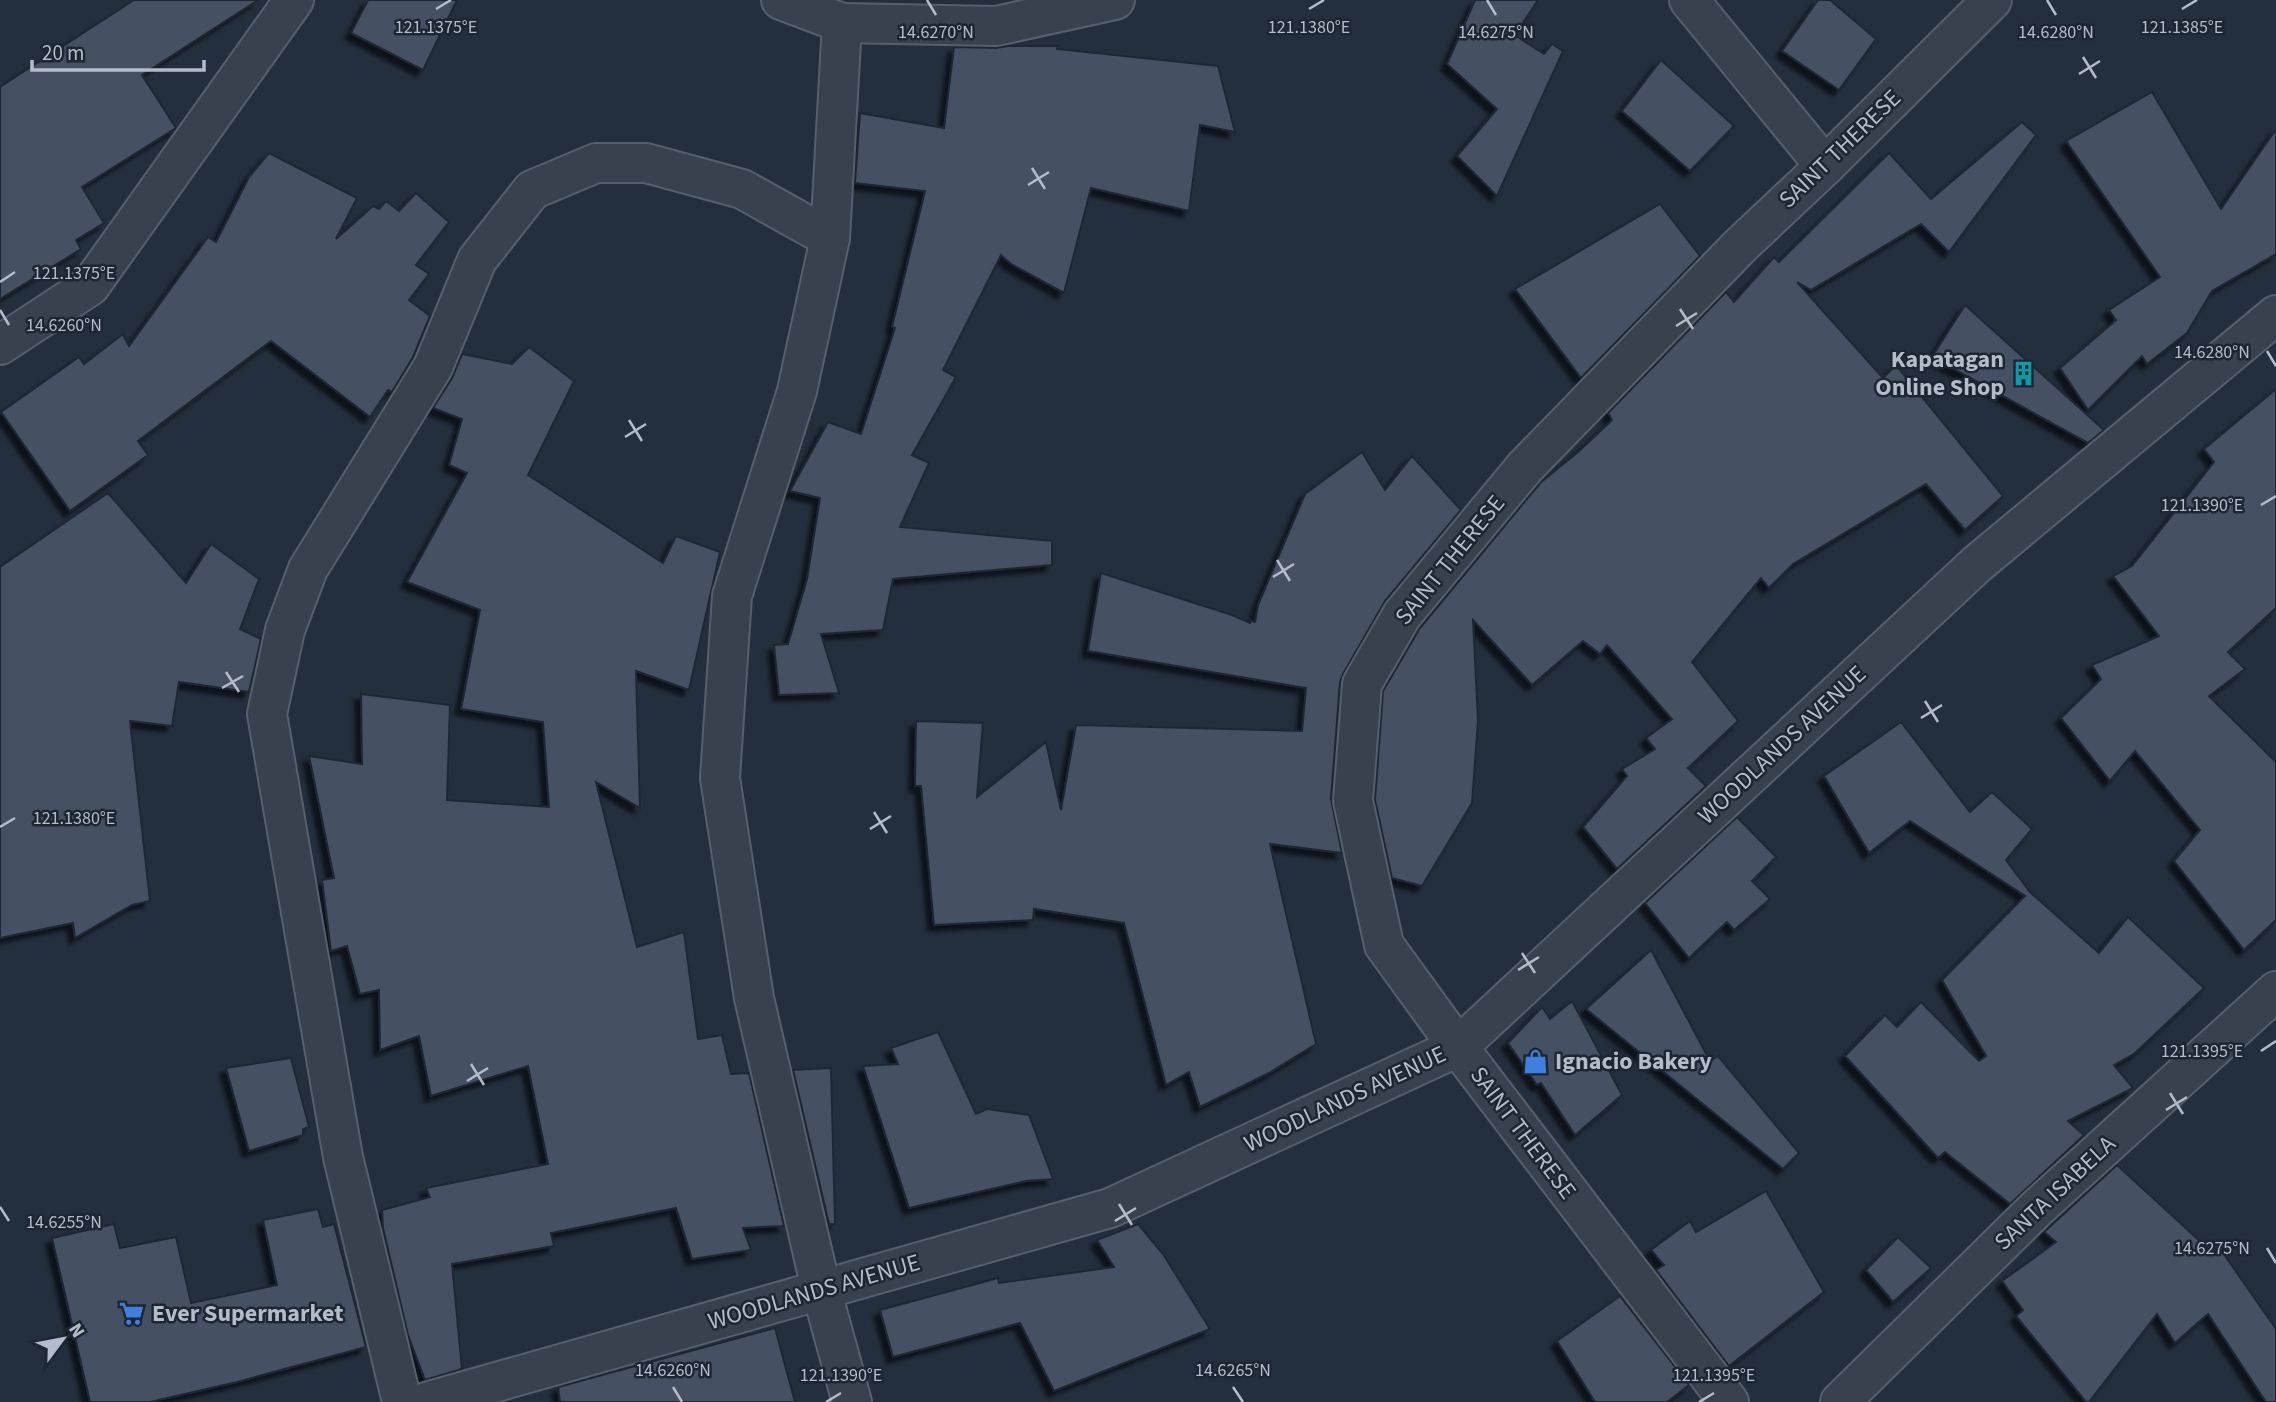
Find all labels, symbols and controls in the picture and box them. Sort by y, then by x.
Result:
text: 121.1375°E [395,15,477,40]
text: 121.1380°E [1268,15,1350,40]
text: 121.1385°E [2141,15,2223,40]
text: 14.6270°N [898,20,974,45]
text: 14.6275°N [1458,20,1534,45]
text: 14.6280°N [2018,20,2094,45]
scale bar [32,28,203,72]
text: 20 m [42,38,84,68]
street label: SAINT THERESE [1771,81,1909,217]
text: 121.1375°E [33,261,115,286]
text: 14.6260°N [26,313,102,338]
text: 14.6280°N [2174,340,2250,365]
place label: Kapatagan Online Shop [1875,342,2004,405]
building icon: Kapatagan Online Shop [2010,359,2038,387]
street label: SAINT THERESE [1387,487,1513,633]
text: 121.1390°E [2161,493,2243,518]
street label: WOODLANDS AVENUE [1690,657,1874,833]
text: 121.1380°E [33,806,115,831]
street label: WOODLANDS AVENUE [1238,1037,1452,1161]
text: 121.1395°E [2161,1039,2243,1064]
place label: Ignacio Bakery [1555,1044,1712,1079]
shop icon: Ignacio Bakery [1521,1047,1549,1075]
street label: SAINT THERESE [1461,1059,1585,1207]
street label: SANTA ISABELA [1986,1127,2124,1259]
text: 14.6255°N [26,1210,102,1235]
text: 14.6275°N [2174,1236,2250,1261]
street label: WOODLANDS AVENUE [704,1245,924,1339]
place label: Ever Supermarket [152,1296,343,1331]
supermarket icon: Ever Supermarket [118,1299,146,1327]
north arrow [28,1304,98,1374]
text: N [61,1318,91,1343]
text: 14.6260°N [635,1358,711,1383]
text: 14.6265°N [1195,1358,1271,1383]
text: 121.1390°E [800,1363,882,1388]
text: 121.1395°E [1673,1363,1755,1388]

